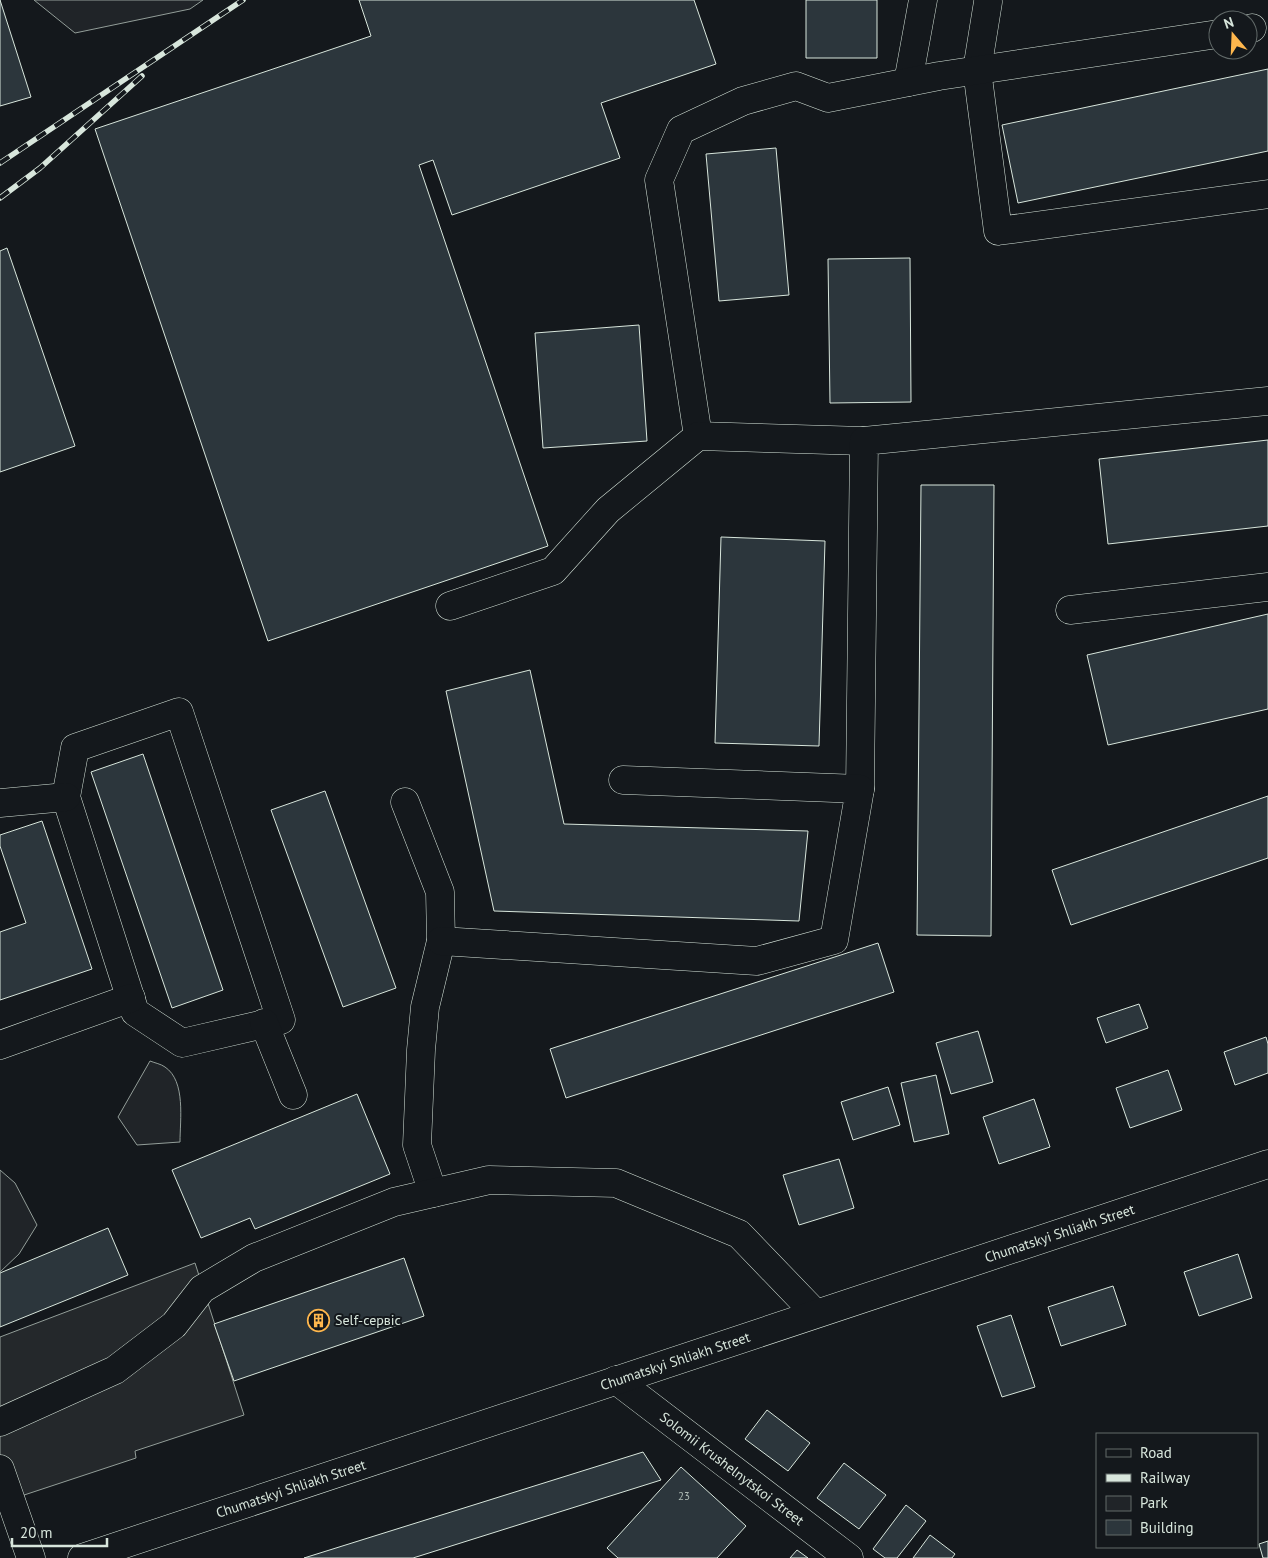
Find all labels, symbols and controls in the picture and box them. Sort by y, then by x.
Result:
north arrow [1208,10,1258,60]
text: N [1221,13,1236,33]
street label: Chumatskyi Shliakh Street [982,1200,1137,1267]
building icon: Self-сервіс [307,1308,331,1332]
place label: Self-сервіс [335,1311,401,1329]
street label: Chumatskyi Shliakh Street [598,1328,753,1394]
street label: Solomii Krushelnytskoi Street [656,1408,808,1530]
legend [1096,1433,1258,1548]
text: Road [1140,1443,1172,1462]
street label: Chumatskyi Shliakh Street [214,1455,368,1522]
text: Railway [1140,1468,1190,1487]
house number: 23 [678,1489,690,1503]
text: Park [1140,1493,1168,1512]
scale bar [12,1516,108,1548]
text: Building [1140,1518,1194,1537]
text: 20 m [20,1523,53,1542]

